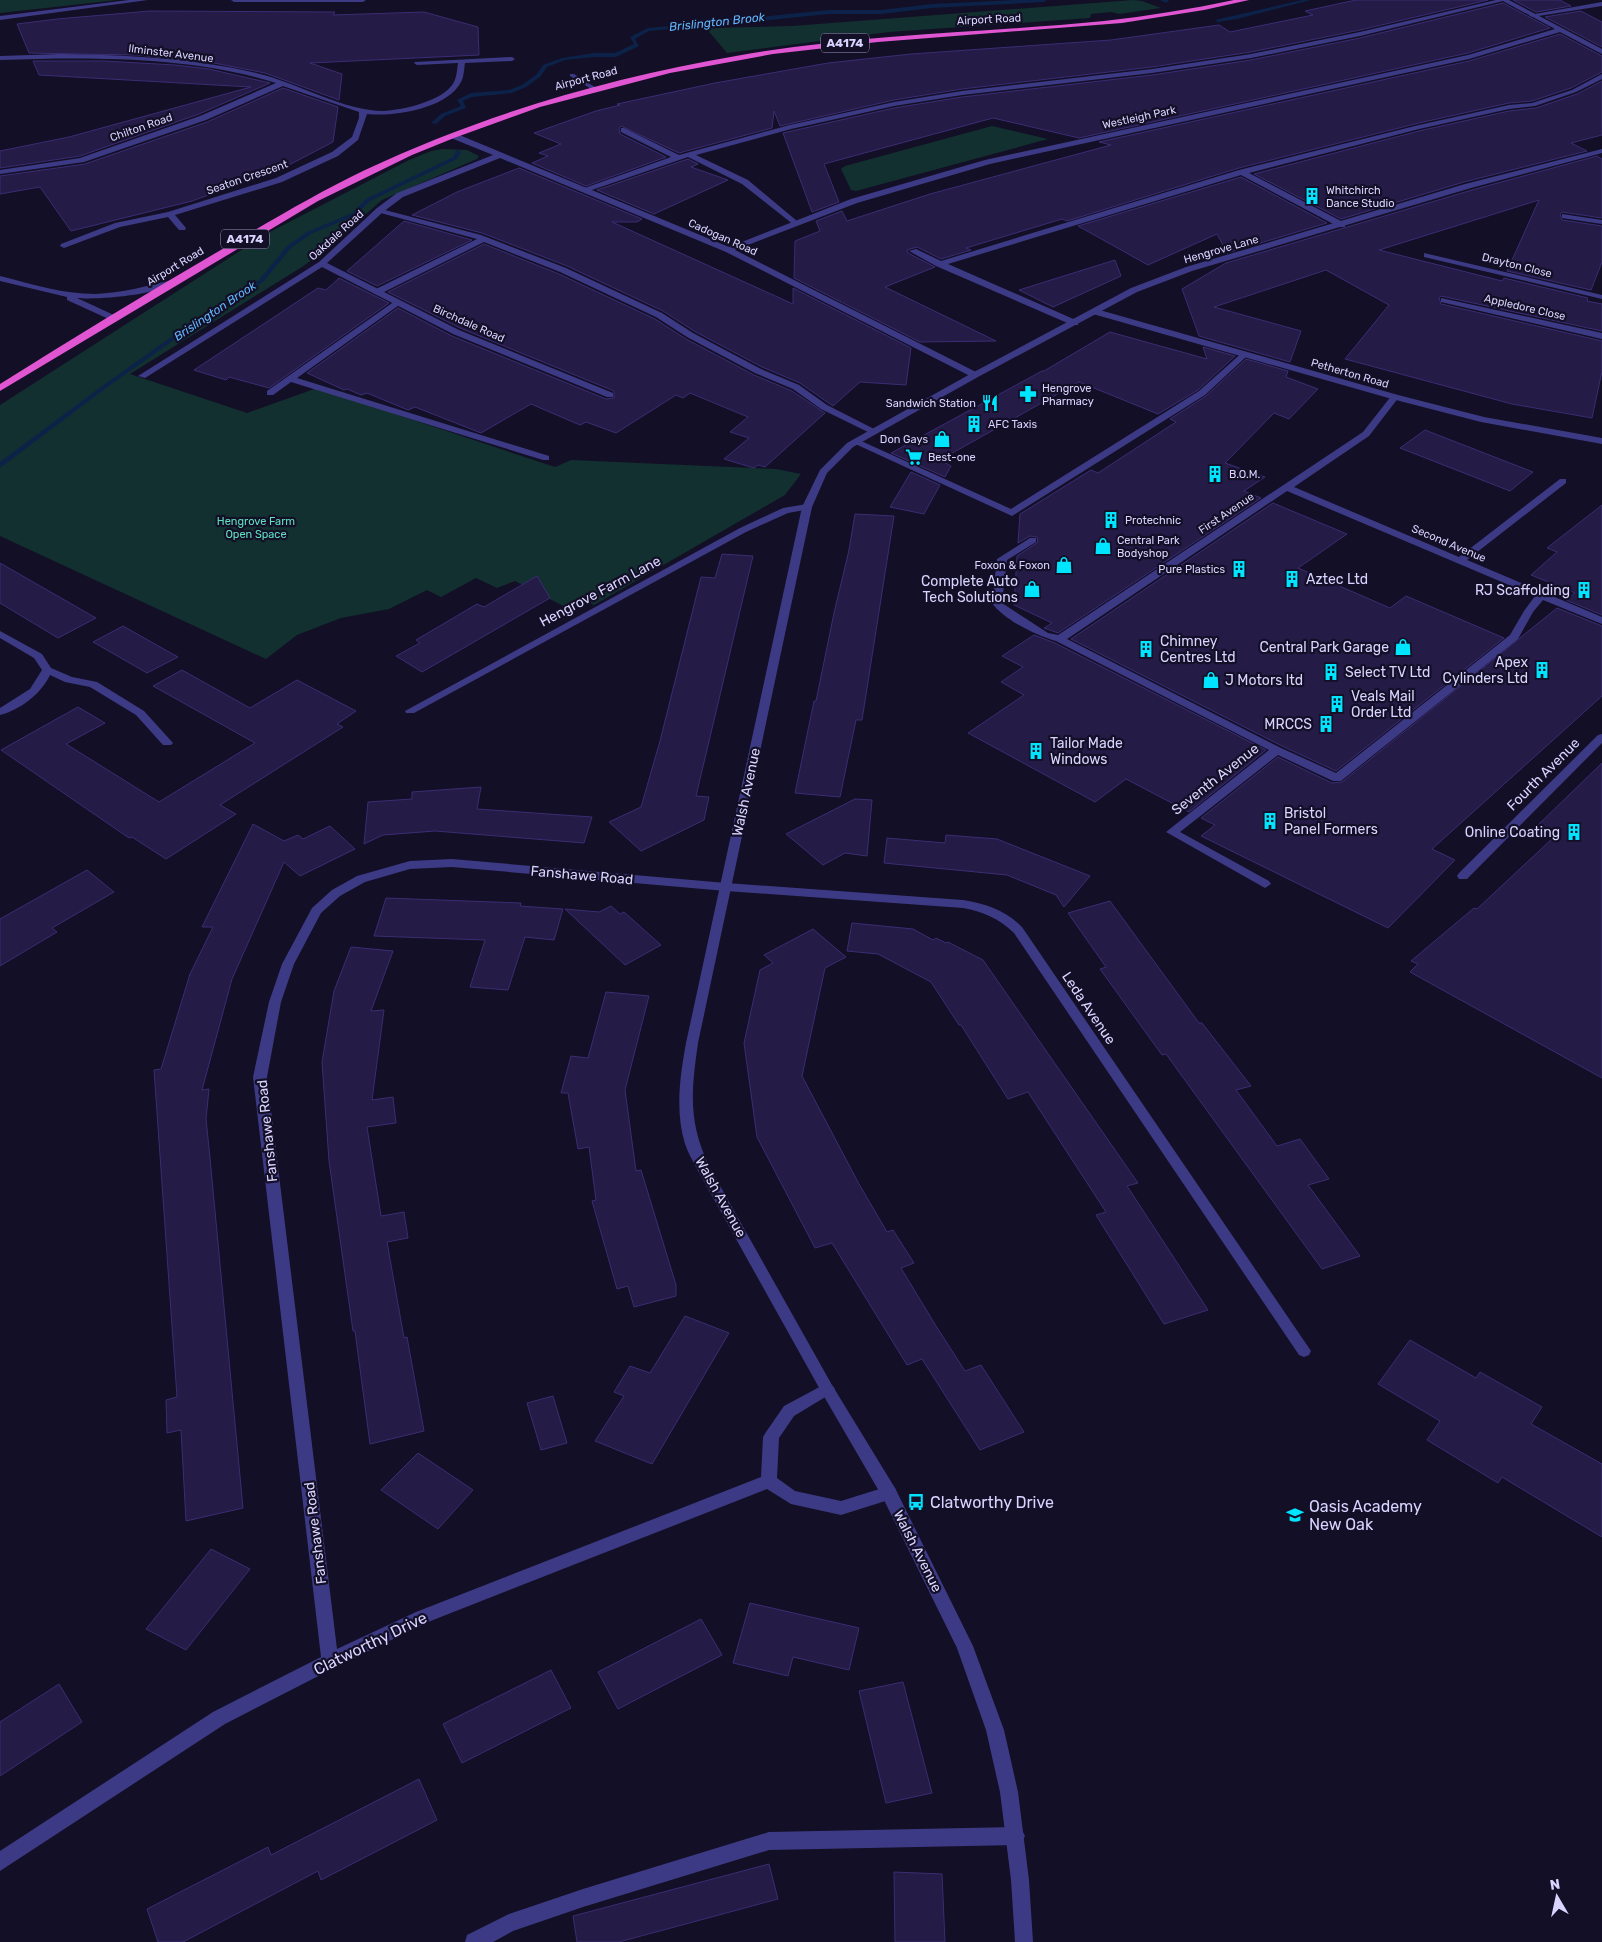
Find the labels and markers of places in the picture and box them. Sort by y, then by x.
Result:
place label: Whitchirch Dance Studio [1326,184,1395,210]
building icon: Whitchirch Dance Studio [1302,186,1322,206]
place label: Hengrove Pharmacy [1042,382,1094,408]
pharmacy icon: Hengrove Pharmacy [1018,384,1038,404]
restaurant icon: Sandwich Station [980,393,1000,413]
place label: Sandwich Station [886,397,976,410]
building icon: AFC Taxis [964,414,984,434]
place label: AFC Taxis [988,418,1038,431]
shop icon: Don Gays [932,429,952,449]
place label: Don Gays [880,433,928,446]
supermarket icon: Best-one [904,447,924,467]
place label: Best-one [928,451,976,464]
building icon: B.O.M. [1205,464,1225,484]
place label: B.O.M. [1229,468,1260,481]
building icon: Protechnic [1101,510,1121,530]
place label: Protechnic [1125,514,1181,527]
place label: Central Park Bodyshop [1117,534,1180,560]
shop icon: Central Park Bodyshop [1093,536,1113,556]
shop icon: Foxon & Foxon [1054,555,1074,575]
place label: Foxon & Foxon [975,559,1050,572]
building icon: Pure Plastics [1229,559,1249,579]
place label: Pure Plastics [1158,563,1225,576]
building icon: Aztec Ltd [1282,569,1302,589]
place label: Aztec Ltd [1306,571,1368,588]
place label: Complete Auto Tech Solutions [921,573,1018,606]
shop icon: Complete Auto Tech Solutions [1022,579,1042,599]
building icon: RJ Scaffolding [1574,580,1594,600]
place label: RJ Scaffolding [1475,582,1570,599]
place label: Chimney Centres Ltd [1160,633,1236,666]
shop icon: Central Park Garage [1393,637,1413,657]
building icon: Chimney Centres Ltd [1136,639,1156,659]
place label: Central Park Garage [1259,639,1389,656]
place label: Apex Cylinders Ltd [1443,654,1528,687]
building icon: Apex Cylinders Ltd [1532,660,1552,680]
building icon: Select TV Ltd [1321,662,1341,682]
place label: Select TV Ltd [1345,664,1430,681]
shop icon: J Motors ltd [1201,670,1221,690]
place label: J Motors ltd [1225,672,1303,689]
place label: Veals Mail Order Ltd [1351,688,1415,721]
building icon: Veals Mail Order Ltd [1327,694,1347,714]
building icon: MRCCS [1316,714,1336,734]
place label: MRCCS [1264,716,1312,733]
place label: Tailor Made Windows [1050,735,1123,768]
building icon: Tailor Made Windows [1026,741,1046,761]
place label: Bristol Panel Formers [1284,805,1378,838]
building icon: Bristol Panel Formers [1260,811,1280,831]
building icon: Online Coating [1564,822,1584,842]
place label: Online Coating [1465,824,1560,841]
bus stop icon: Clatworthy Drive [906,1492,926,1512]
place label: Clatworthy Drive [930,1493,1054,1512]
place label: Oasis Academy New Oak [1309,1497,1422,1534]
school or university icon: Oasis Academy New Oak [1285,1505,1305,1525]

